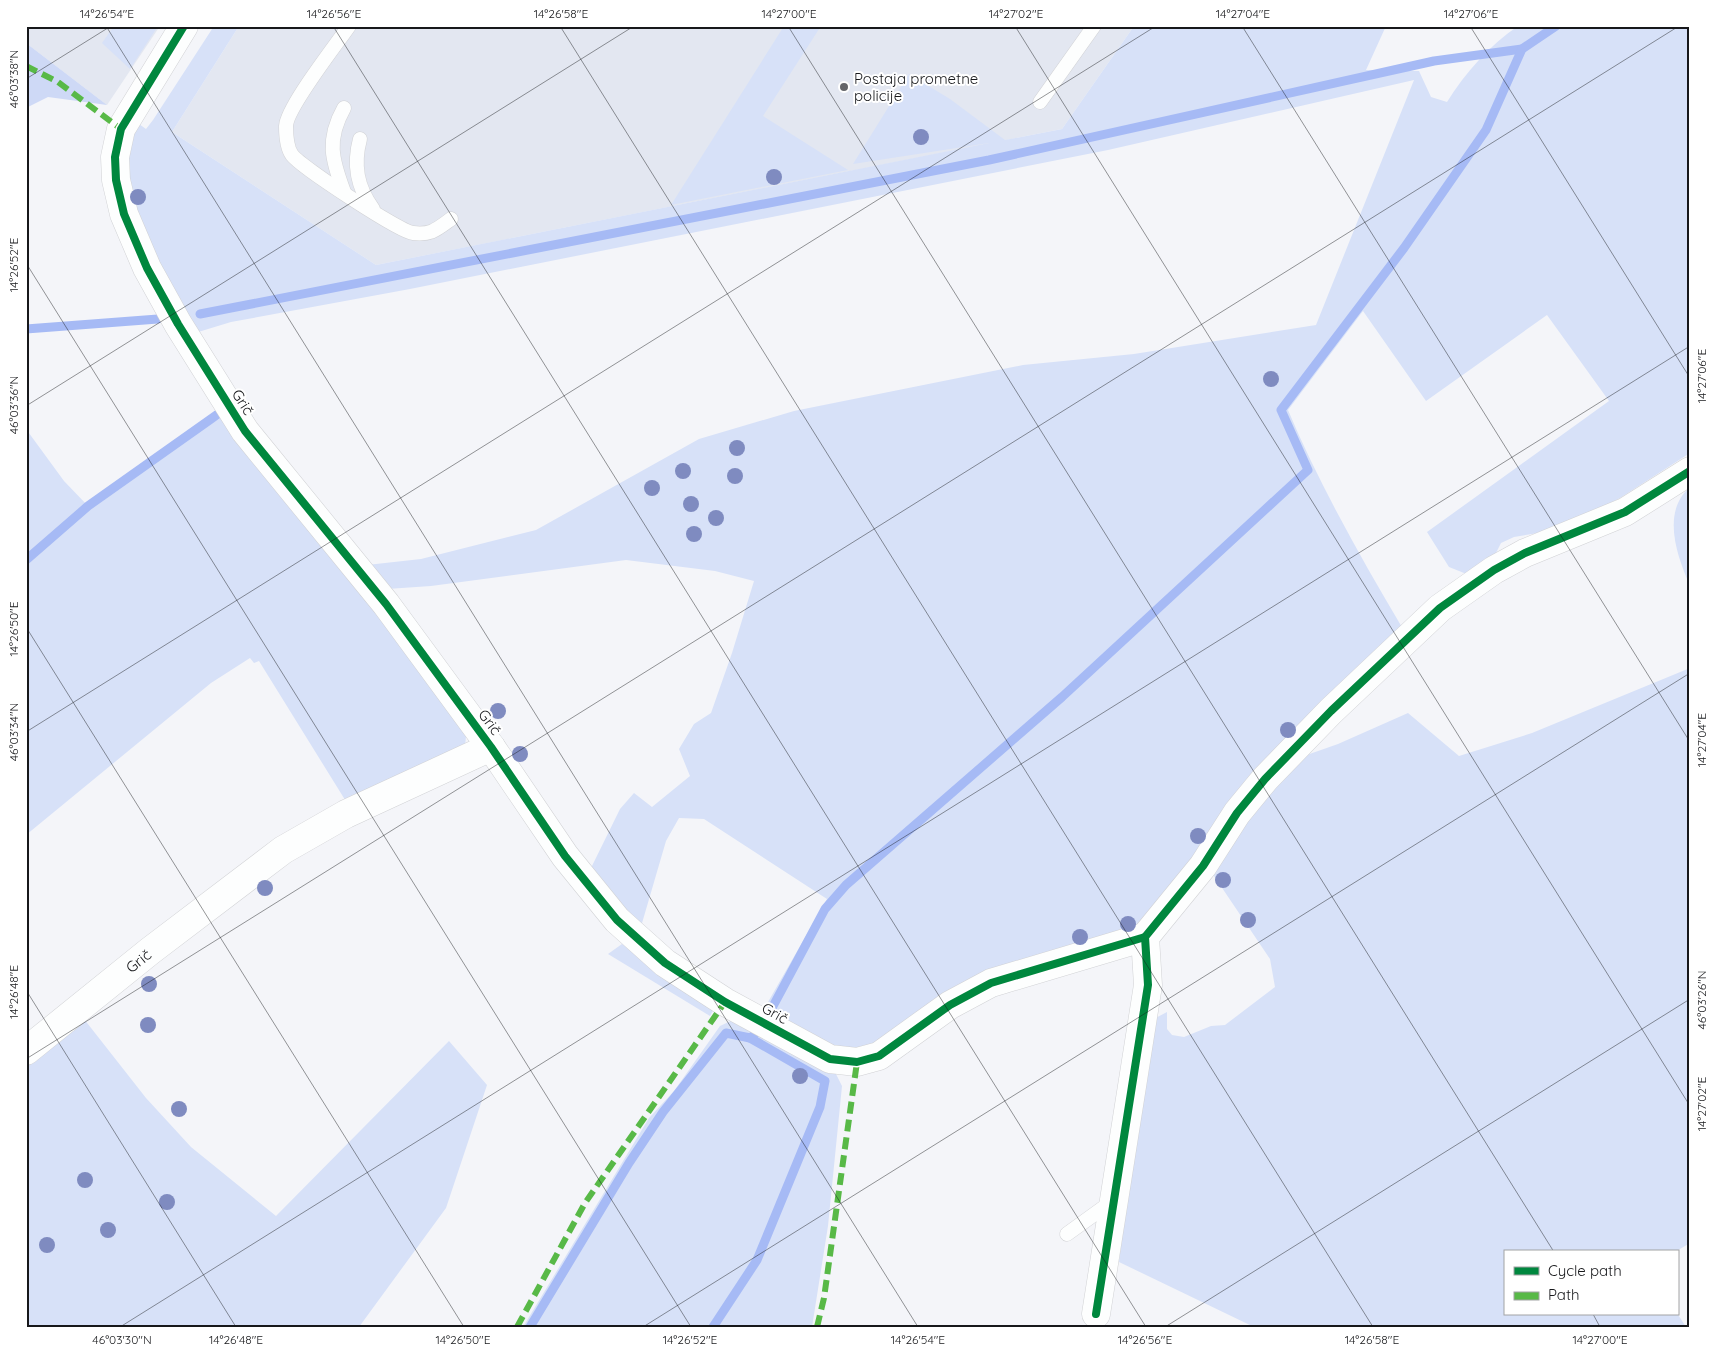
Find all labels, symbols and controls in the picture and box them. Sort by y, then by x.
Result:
text: 14°26'54"E [80,6,134,21]
text: 14°26'56"E [307,6,361,21]
text: 14°26'58"E [534,6,588,21]
text: 14°27'00"E [761,6,817,21]
text: 14°27'02"E [989,6,1044,21]
text: 14°27'04"E [1216,6,1270,21]
text: 14°27'06"E [1444,6,1498,21]
text: 46°03'38"N [6,50,21,108]
place label: Postaja prometne policije [854,69,978,105]
marker: Postaja prometne policije [838,81,850,93]
text: 14°26'52"E [6,238,21,292]
text: 14°27'06"E [1694,349,1709,403]
text: 46°03'36"N [6,376,21,434]
street label: Grič [228,385,258,419]
text: 14°26'50"E [6,601,21,657]
text: 46°03'34"N [6,703,21,761]
street label: Grič [474,705,506,739]
text: 14°27'04"E [1694,713,1709,767]
street label: Grič [122,945,155,977]
text: 14°26'48"E [6,965,21,1019]
text: 46°03'26"N [1694,971,1709,1029]
street label: Grič [759,998,792,1028]
text: 14°27'02"E [1694,1076,1709,1131]
legend [1504,1250,1678,1316]
text: Cycle path [1548,1261,1622,1280]
text: Path [1548,1285,1580,1304]
text: 46°03'30"N [92,1332,152,1347]
text: 14°26'48"E [209,1332,263,1347]
text: 14°26'50"E [435,1332,491,1347]
text: 14°26'52"E [663,1332,717,1347]
text: 14°26'54"E [891,1332,945,1347]
text: 14°26'56"E [1118,1332,1172,1347]
text: 14°26'58"E [1345,1332,1399,1347]
text: 14°27'00"E [1572,1332,1628,1347]

